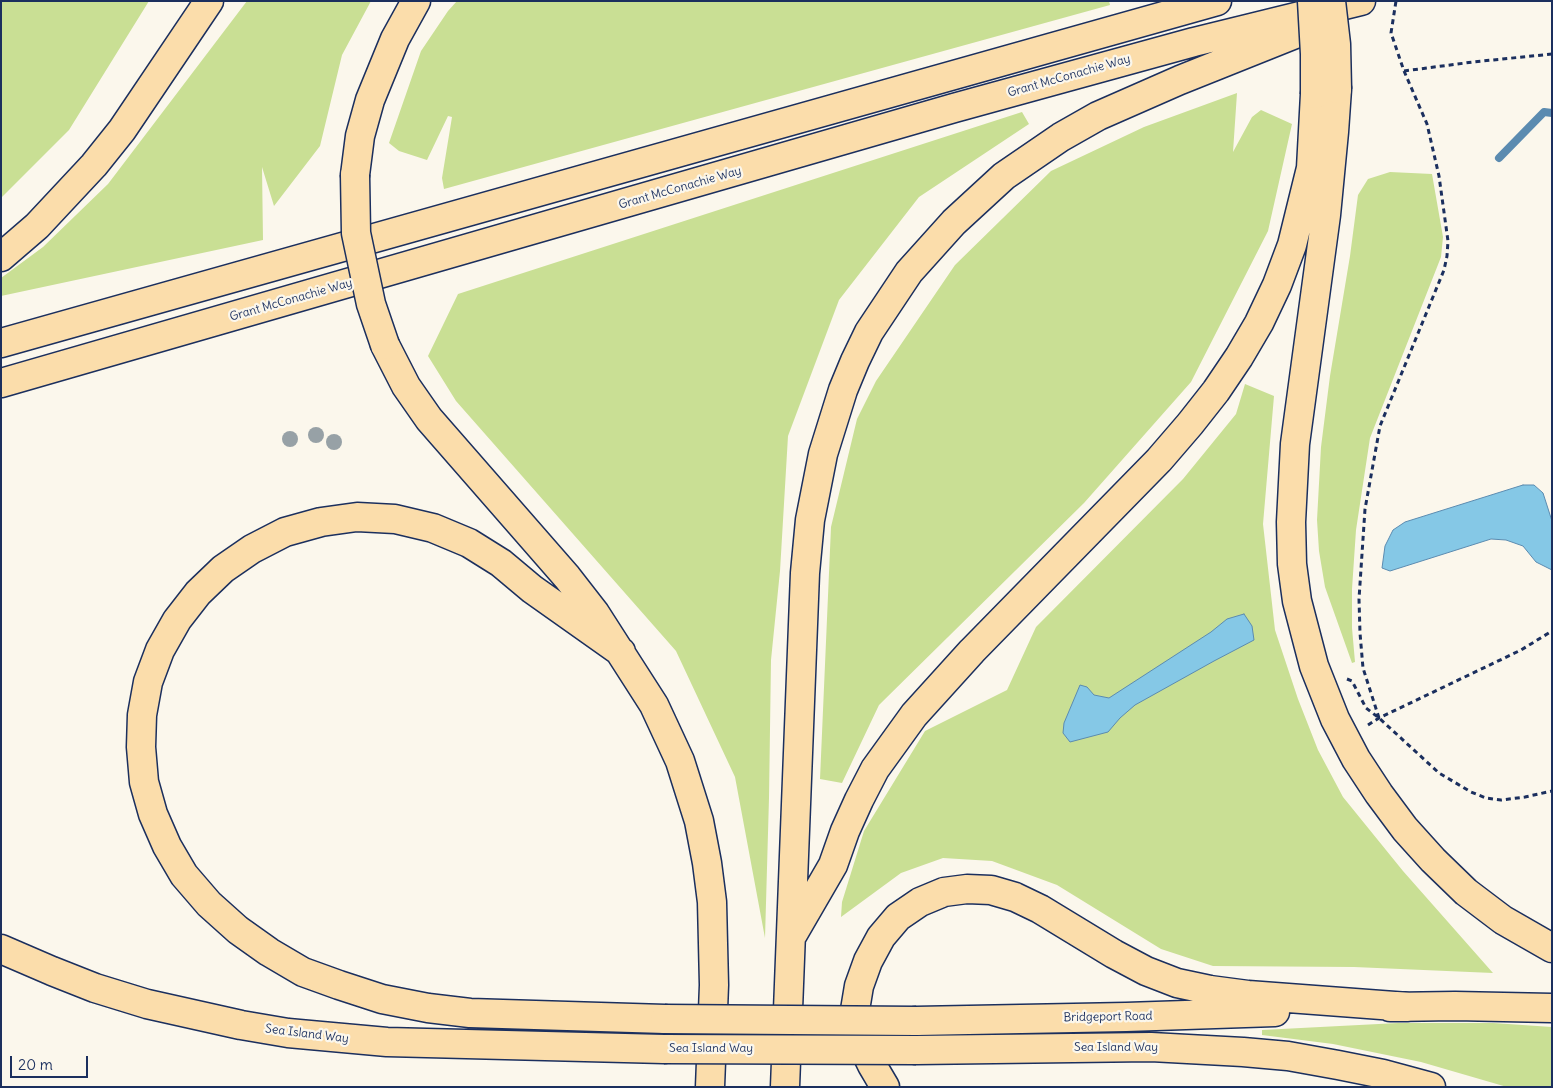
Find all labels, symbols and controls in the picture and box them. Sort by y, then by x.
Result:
street label: Grant McConachie Way [1006,52,1132,100]
street label: Grant McConachie Way [617,164,743,212]
street label: Grant McConachie Way [228,276,354,324]
street label: Bridgeport Road [1063,1009,1153,1025]
street label: Sea Island Way [264,1022,350,1046]
street label: Sea Island Way [1074,1041,1158,1055]
street label: Sea Island Way [669,1042,753,1056]
scale bar [12,1046,90,1078]
text: 20 m [18,1055,53,1074]

